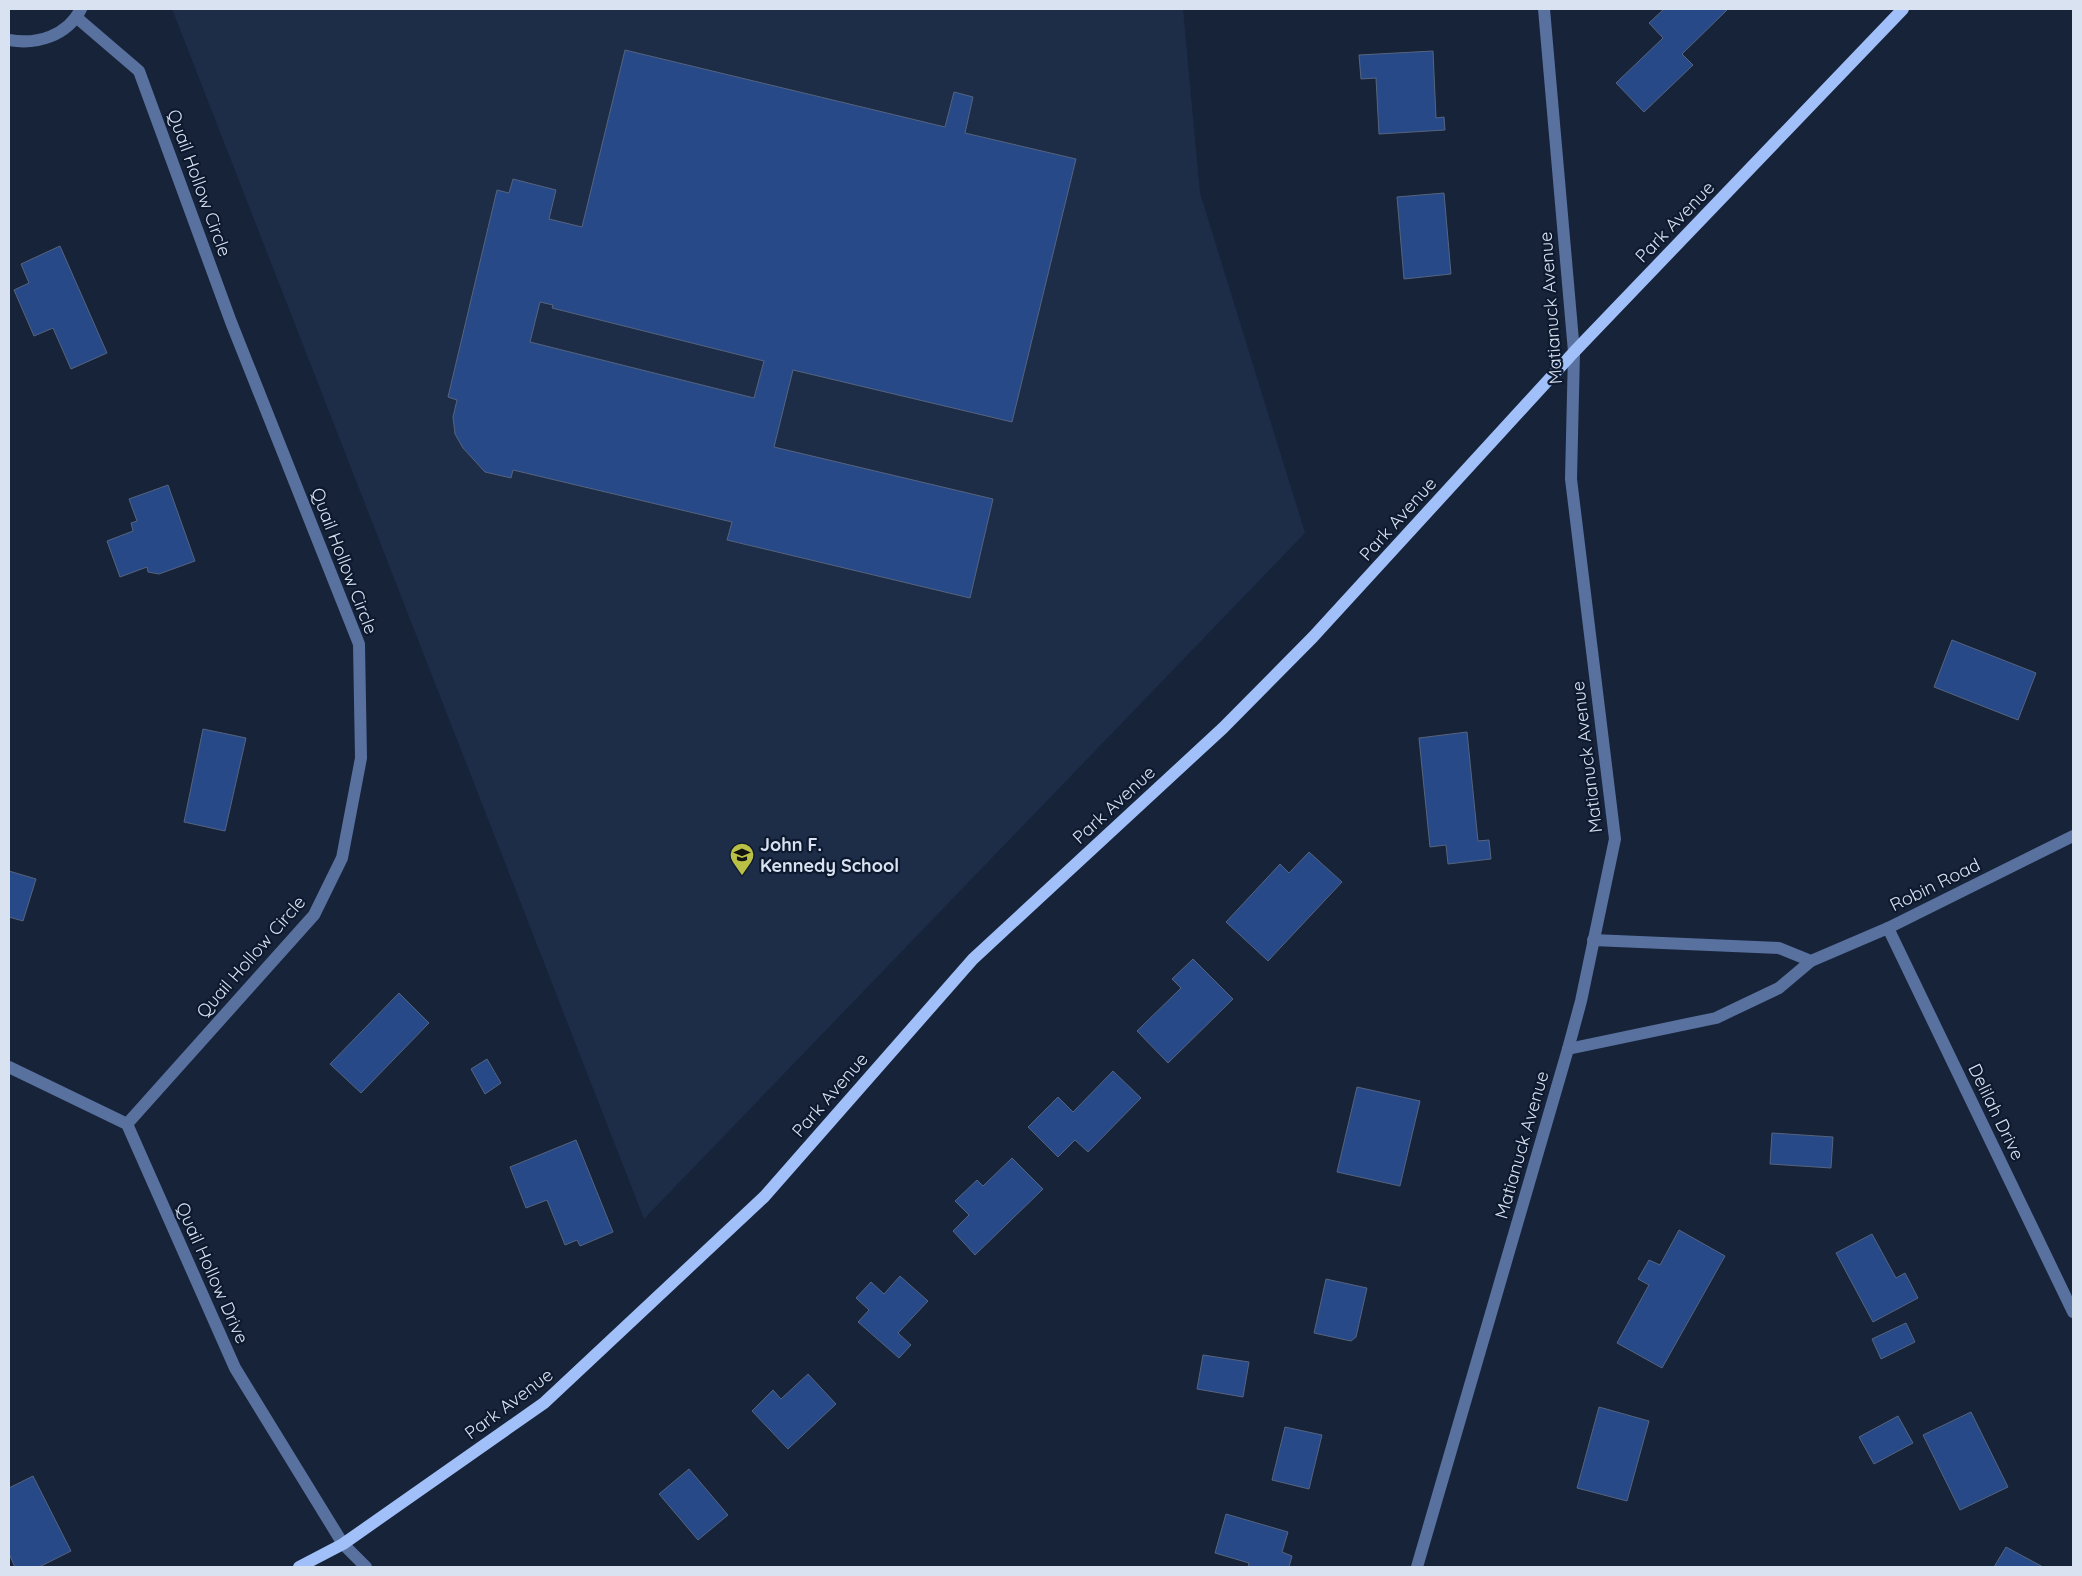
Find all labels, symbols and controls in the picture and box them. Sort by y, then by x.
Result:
street label: Quail Hollow Circle [162,106,237,260]
street label: Park Avenue [1630,176,1719,267]
street label: Matianuck Avenue [1534,231,1567,385]
street label: Park Avenue [1354,472,1441,565]
street label: Quail Hollow Circle [306,484,383,637]
street label: Matianuck Avenue [1566,680,1607,834]
street label: Park Avenue [1068,761,1160,849]
place label: John F. Kennedy School [760,833,899,877]
school or university icon: John F. Kennedy School [729,842,755,876]
street label: Robin Road [1886,853,1984,916]
street label: Quail Hollow Circle [191,891,310,1023]
street label: Park Avenue [787,1048,873,1142]
street label: Delilah Drive [1963,1060,2030,1164]
street label: Matianuck Avenue [1489,1068,1554,1221]
street label: Quail Hollow Drive [171,1198,254,1347]
street label: Park Avenue [460,1363,557,1444]

